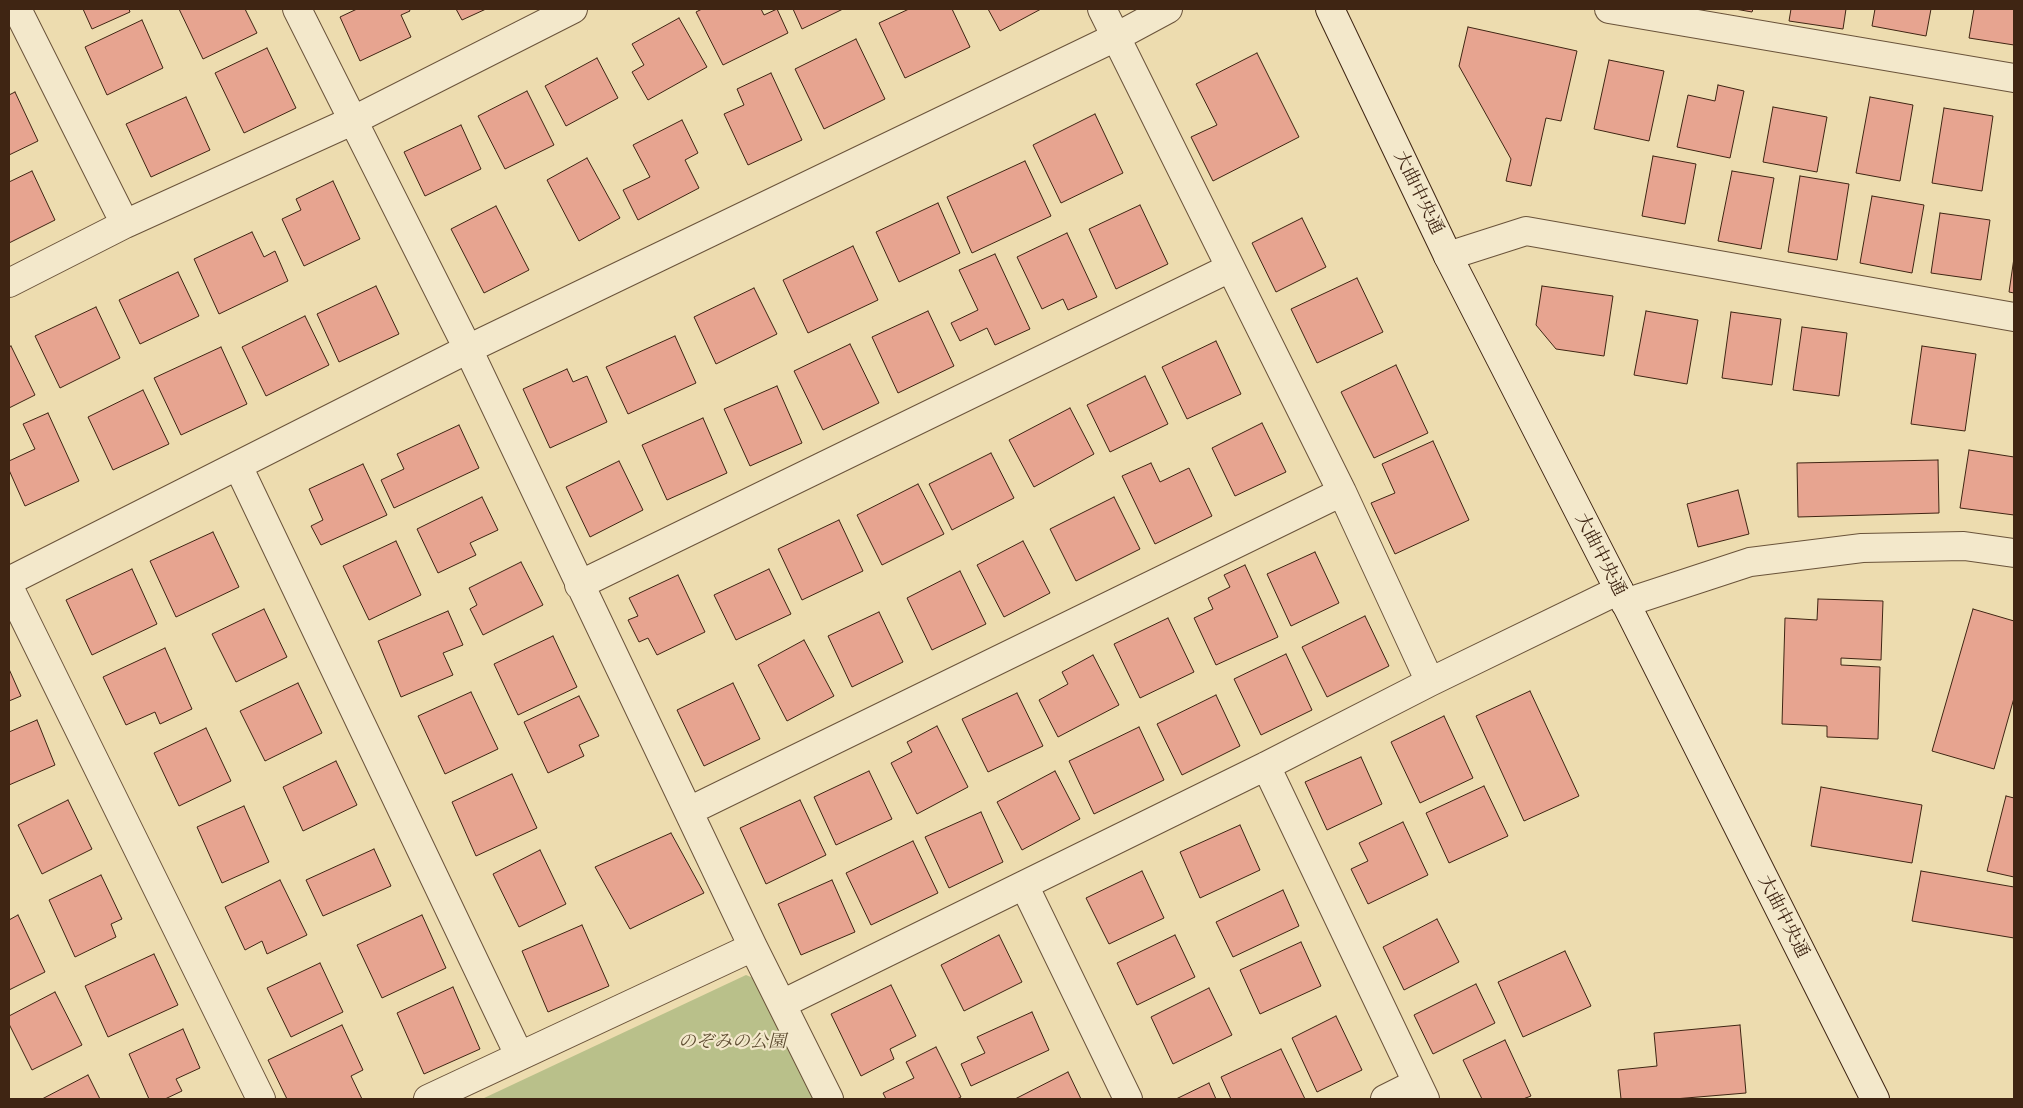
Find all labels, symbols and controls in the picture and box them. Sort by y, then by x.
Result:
street label: 大曲中央通 [1389,148,1447,238]
street label: 大曲中央通 [1570,510,1630,600]
street label: 大曲中央通 [1753,872,1813,962]
park label: のぞみの公園 [678,1032,786,1054]

